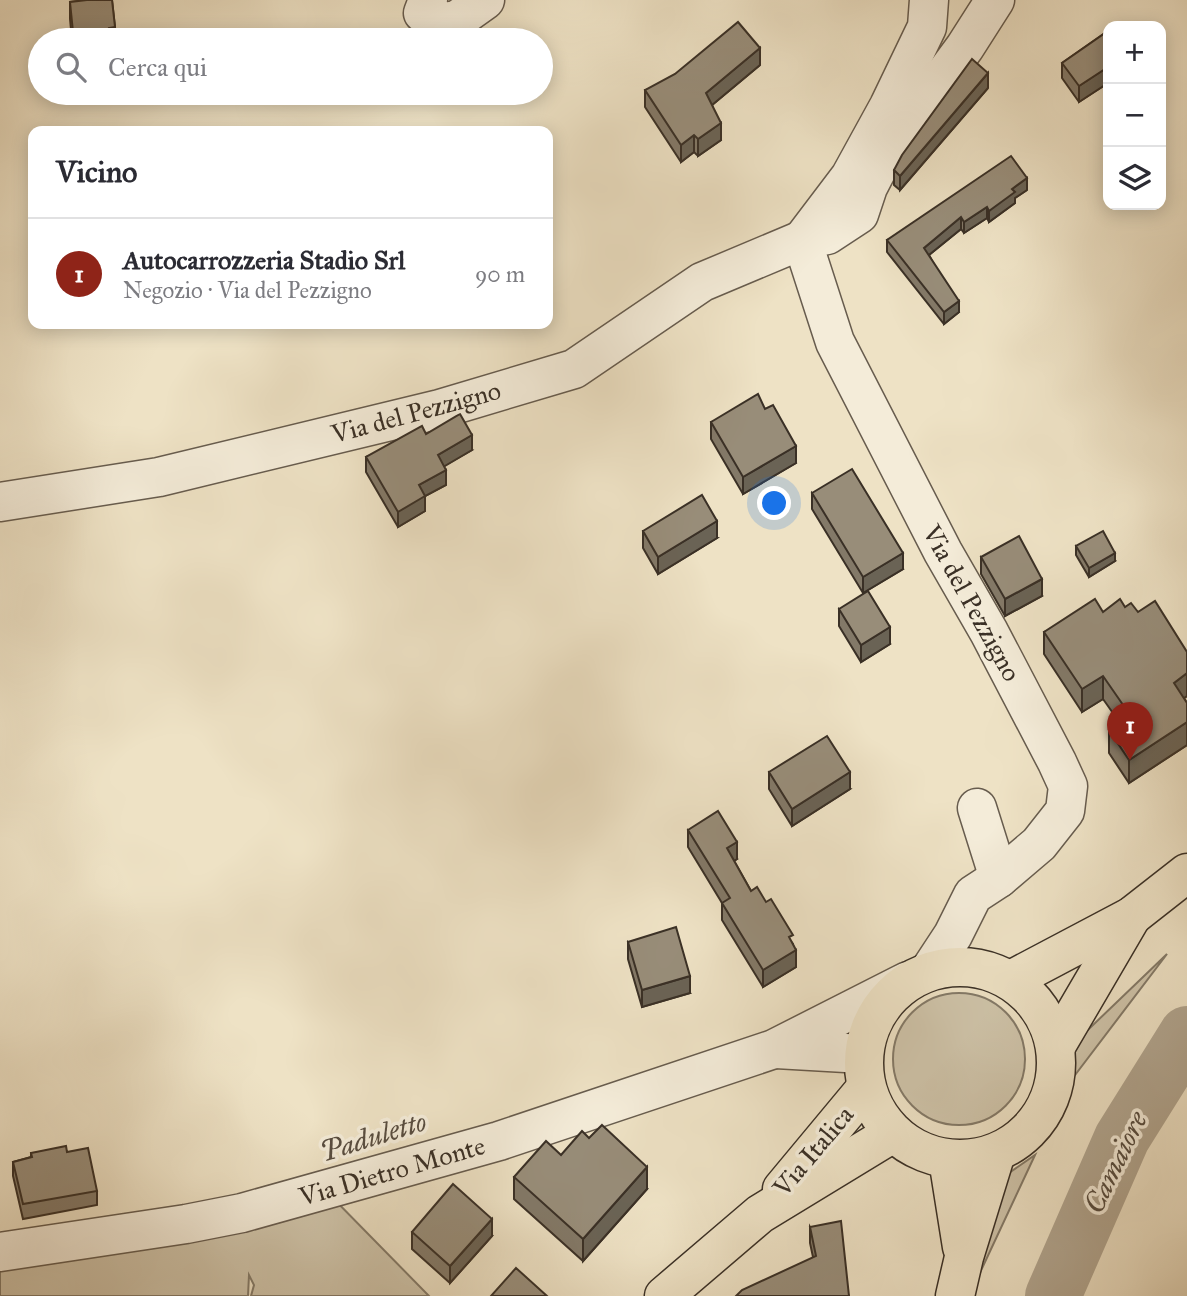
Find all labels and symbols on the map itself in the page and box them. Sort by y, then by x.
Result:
street label: Via del Pezzigno [327,374,504,450]
your location [757,486,791,520]
street label: Via del Pezzigno [915,518,1028,687]
pin: 1 [1107,702,1153,760]
street label: Via Italica [765,1099,860,1204]
water label: Paduletto [316,1104,431,1169]
water label: Camaiore [1076,1105,1155,1219]
street label: Via Dietro Monte [295,1129,489,1213]

